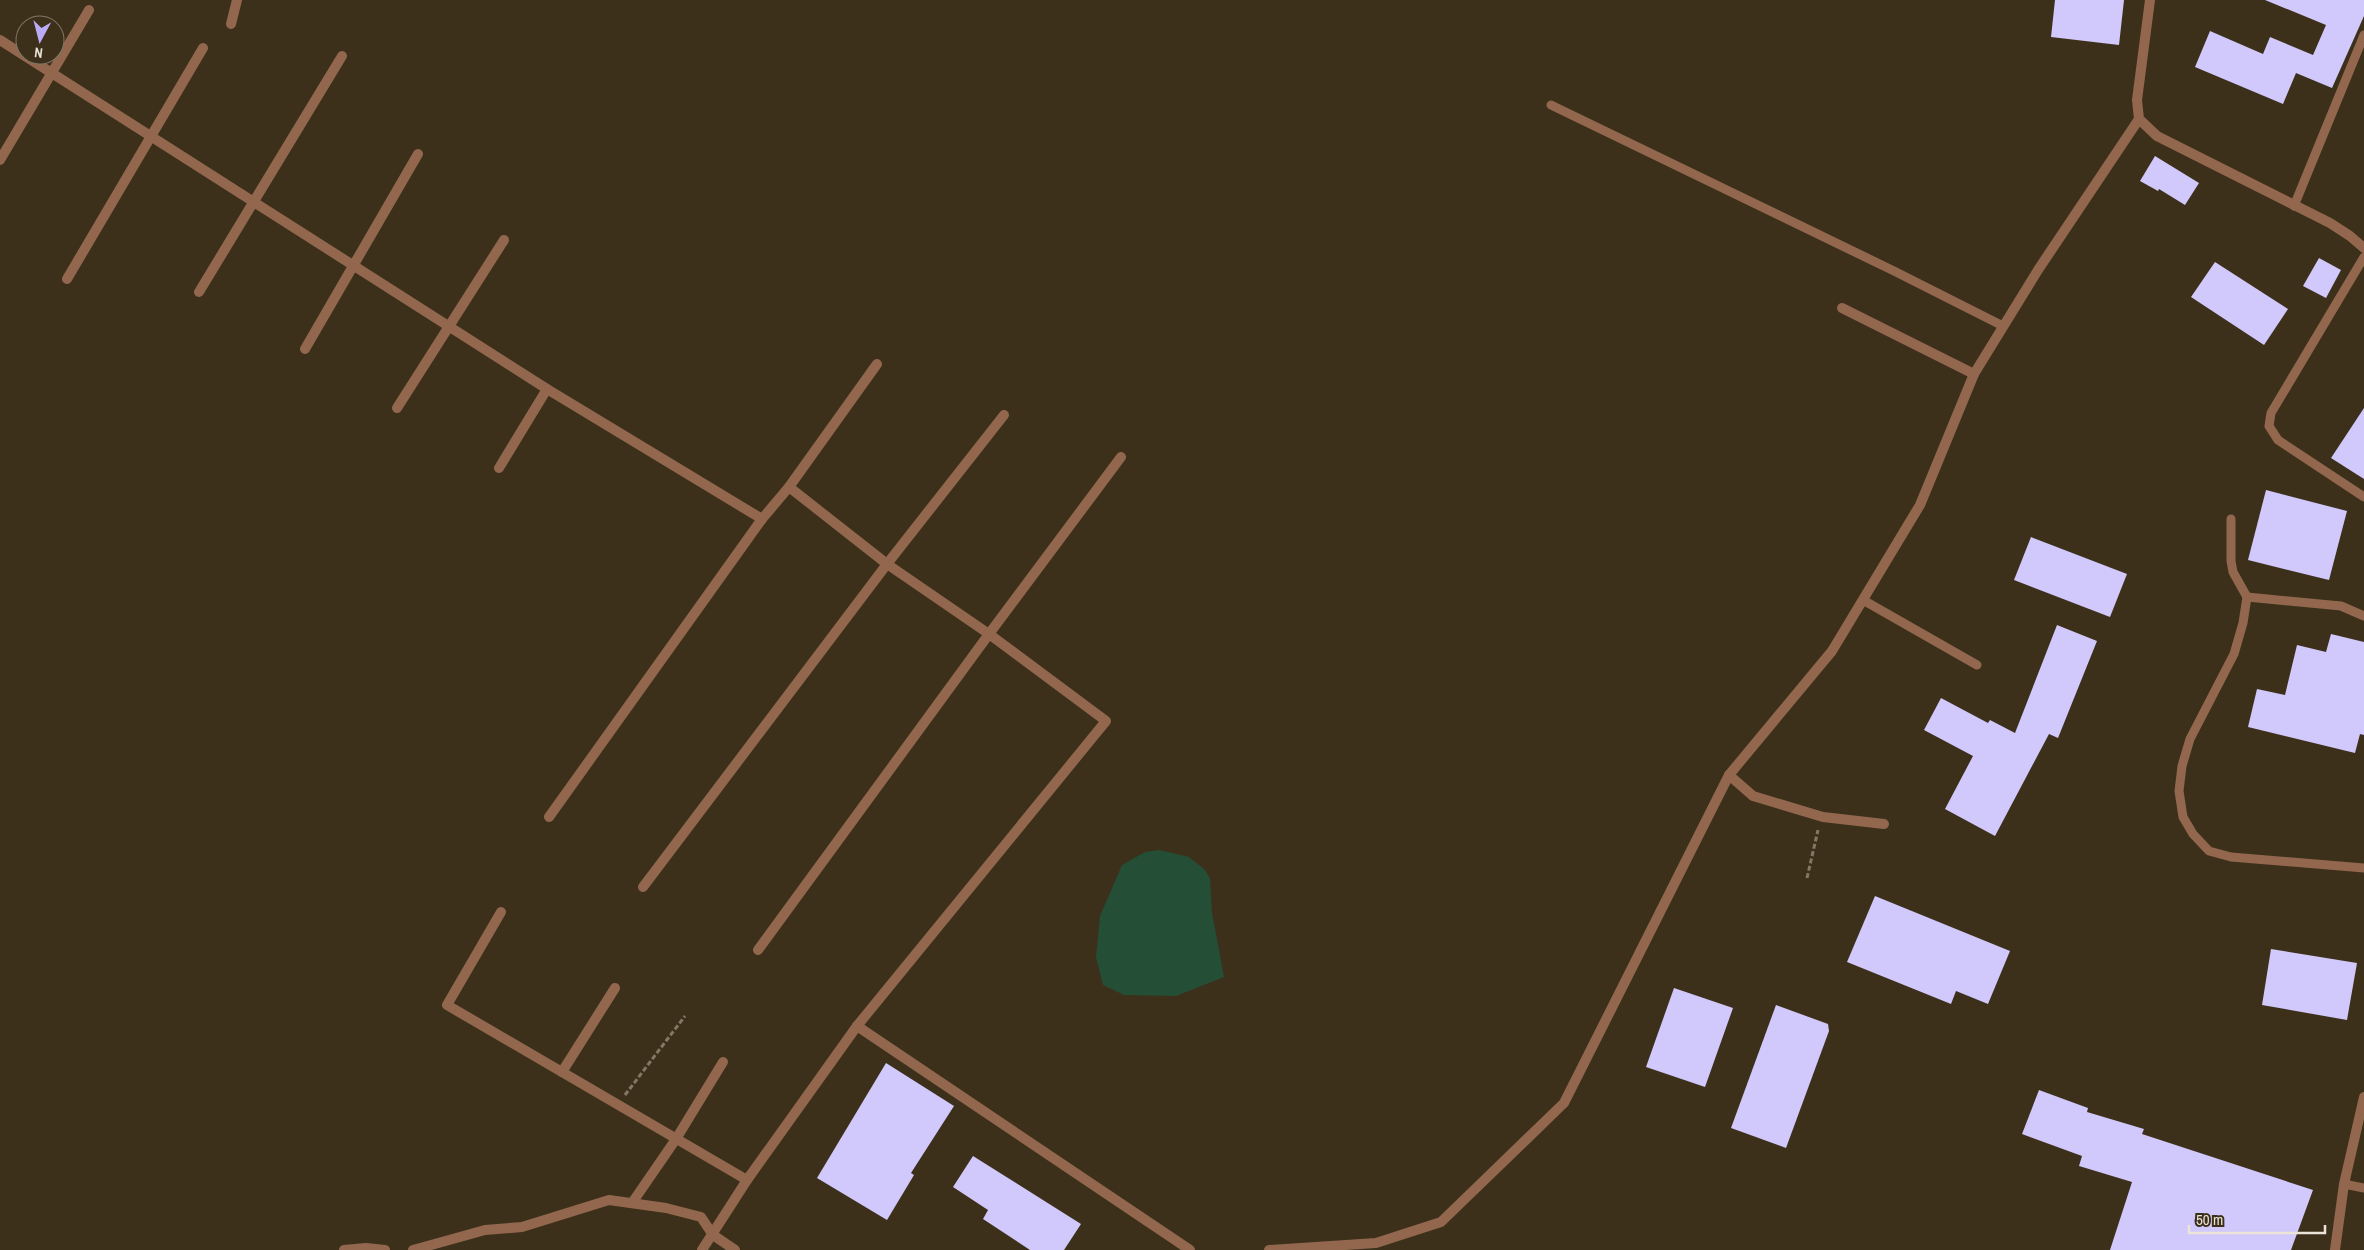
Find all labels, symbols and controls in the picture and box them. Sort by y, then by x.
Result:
north arrow [15,15,65,65]
text: N [33,43,44,62]
scale bar [2189,1202,2325,1234]
text: 50 m [2196,1209,2223,1230]

